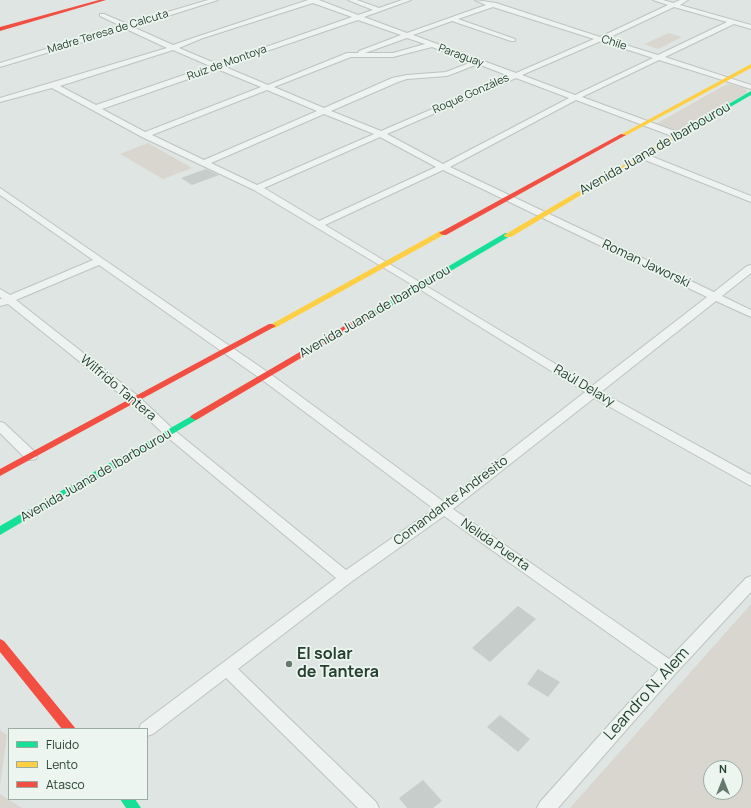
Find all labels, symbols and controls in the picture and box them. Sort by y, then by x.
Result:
street label: Madre Teresa de Calcuta [46,7,170,57]
street label: Chile [600,33,628,53]
street label: Ruiz de Montoya [185,42,269,84]
street label: Paraguay [437,42,485,70]
street label: Roque Gonzáles [431,71,511,117]
street label: Avenida Juana de Ibarbourou [577,99,733,199]
street label: Roman Jaworski [599,237,693,291]
street label: Avenida Juana de Ibarbourou [297,262,453,362]
street label: Wilfrido Tantera [77,352,159,424]
street label: Raúl Delavy [551,362,617,410]
street label: Avenida Juana de Ibarbourou [18,426,174,526]
street label: Comandante Andresito [391,453,511,549]
street label: Nelida Puerta [458,516,532,574]
street label: Leandro N. Alem [600,644,694,744]
place label: El solar de Tantera [297,645,379,683]
marker: El solar de Tantera [284,659,294,669]
legend [8,728,148,800]
text: Fluido [46,736,79,753]
text: Lento [46,756,78,773]
north arrow [703,760,743,800]
text: N [719,761,727,776]
text: Atasco [46,776,85,793]

